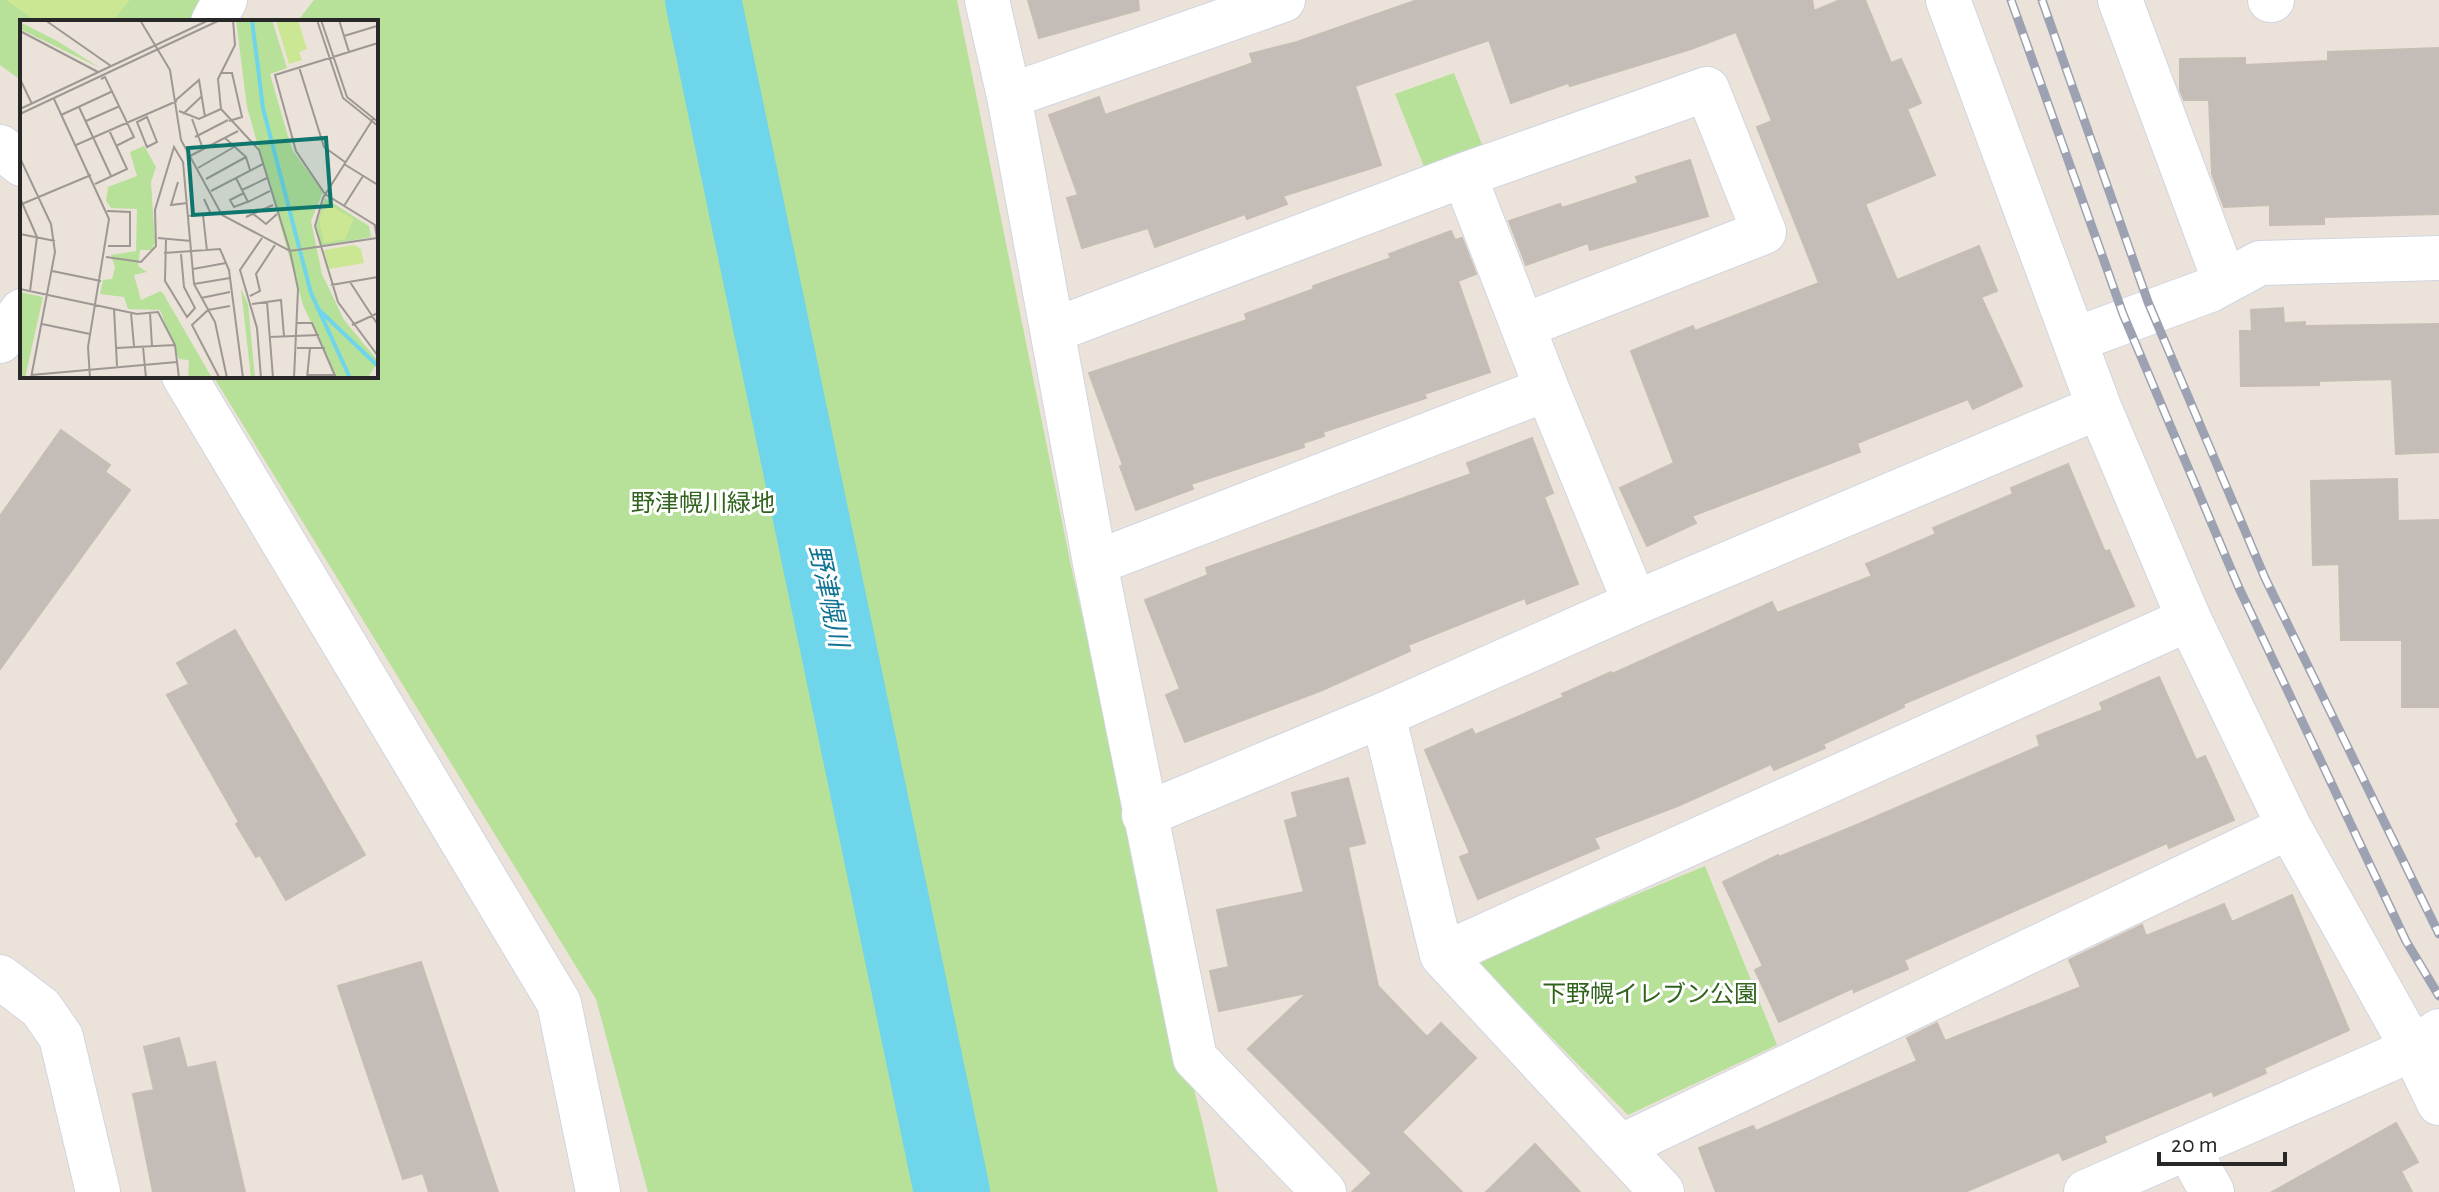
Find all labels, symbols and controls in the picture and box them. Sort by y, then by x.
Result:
inset map [20,20,378,378]
park label: 野津幌川緑地 [631,490,775,516]
water label: 野津幌川 [804,542,853,652]
park label: 下野幌イレブン公園 [1542,981,1758,1007]
scale bar [2159,1116,2285,1166]
text: 20 m [2171,1133,2218,1157]

